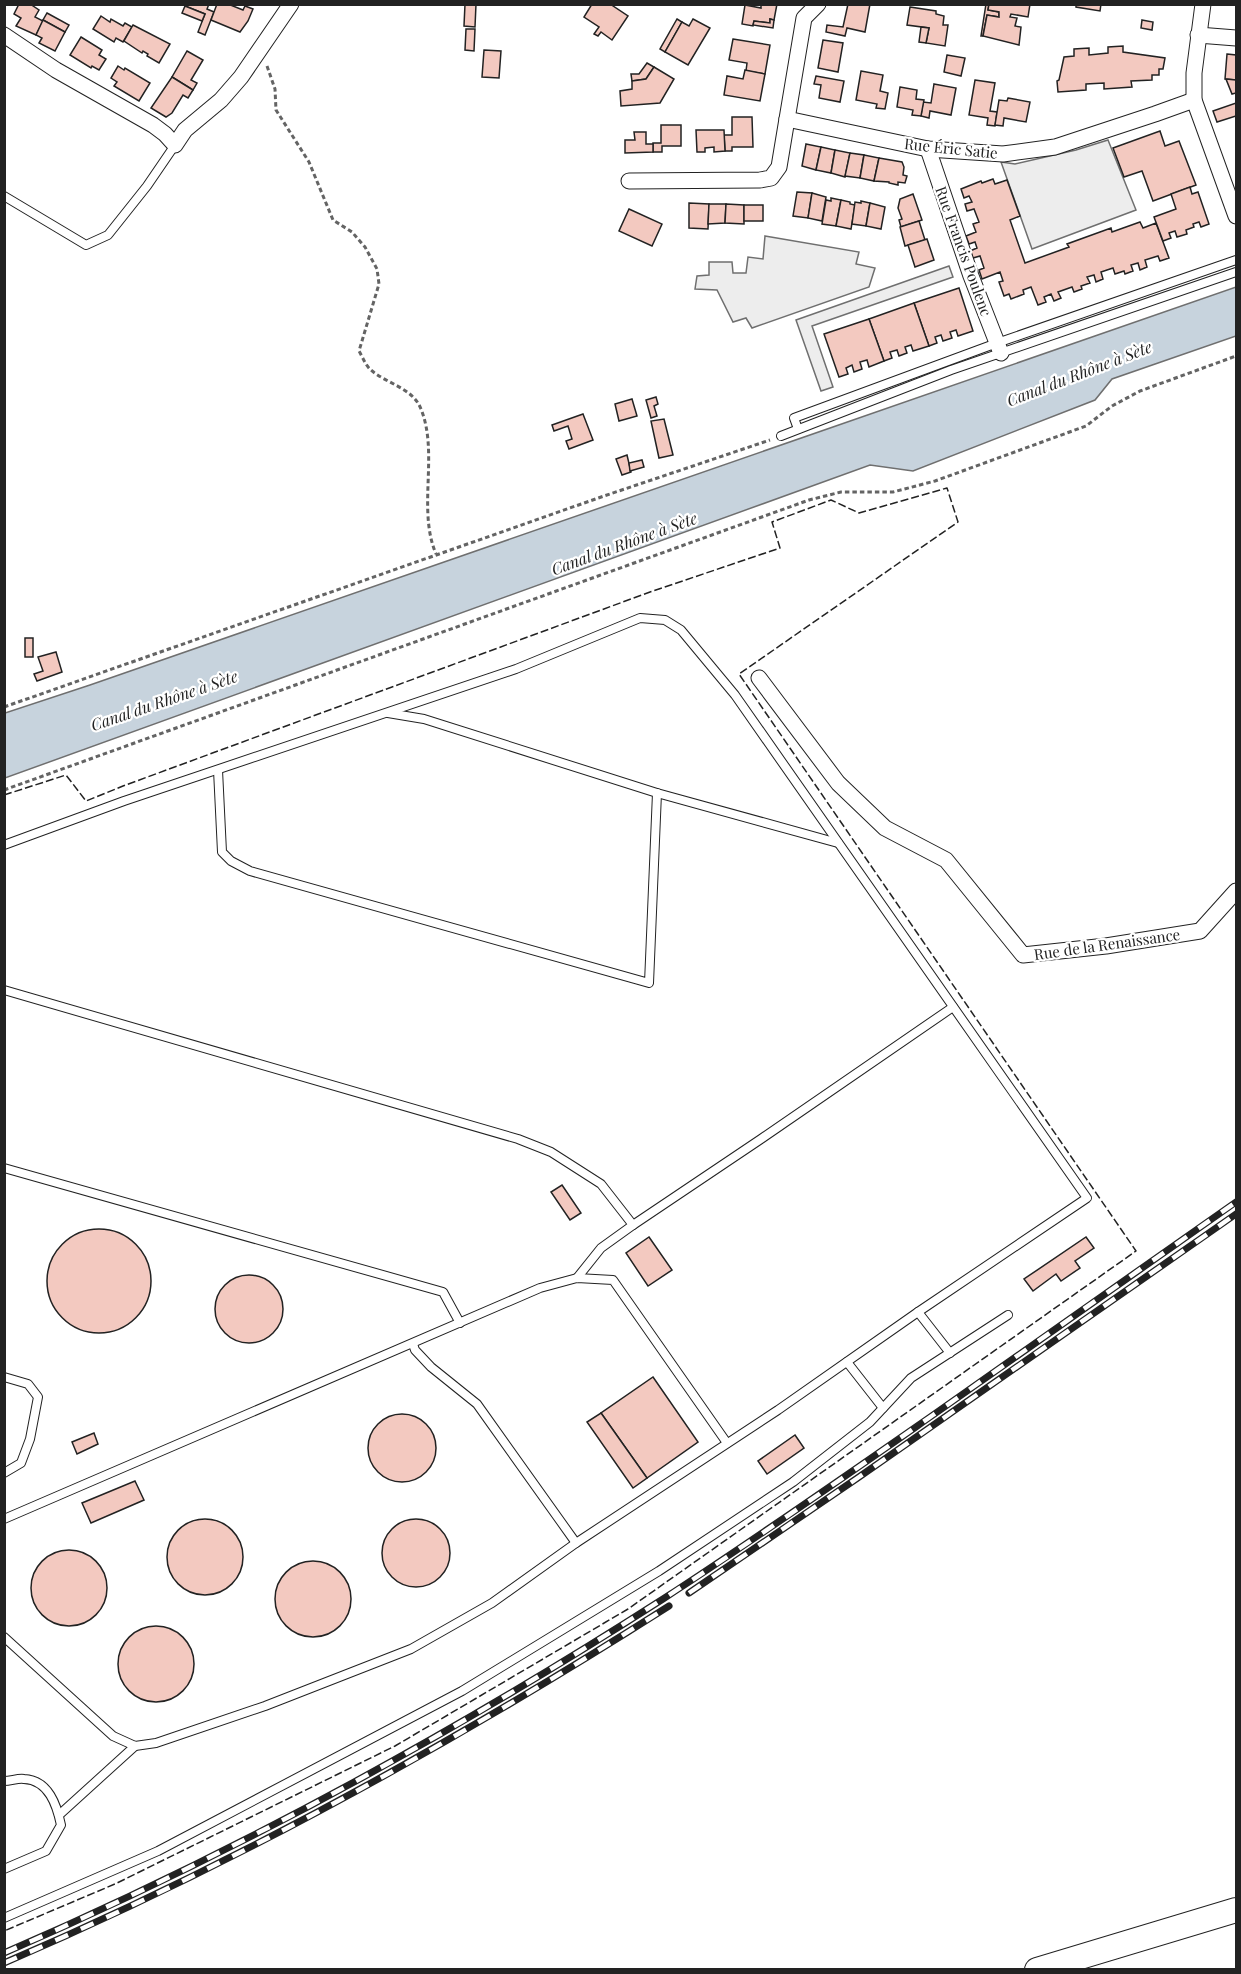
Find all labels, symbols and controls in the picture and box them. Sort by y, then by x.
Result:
street label: Rue Éric Satie [903,133,999,163]
street label: Rue Francis Poulenc [931,183,997,319]
water label: Canal du Rhône à Sète [1003,336,1155,410]
water label: Canal du Rhône à Sète [548,507,700,579]
water label: Canal du Rhône à Sète [88,665,240,735]
street label: Rue de la Renaissance [1033,924,1181,964]

